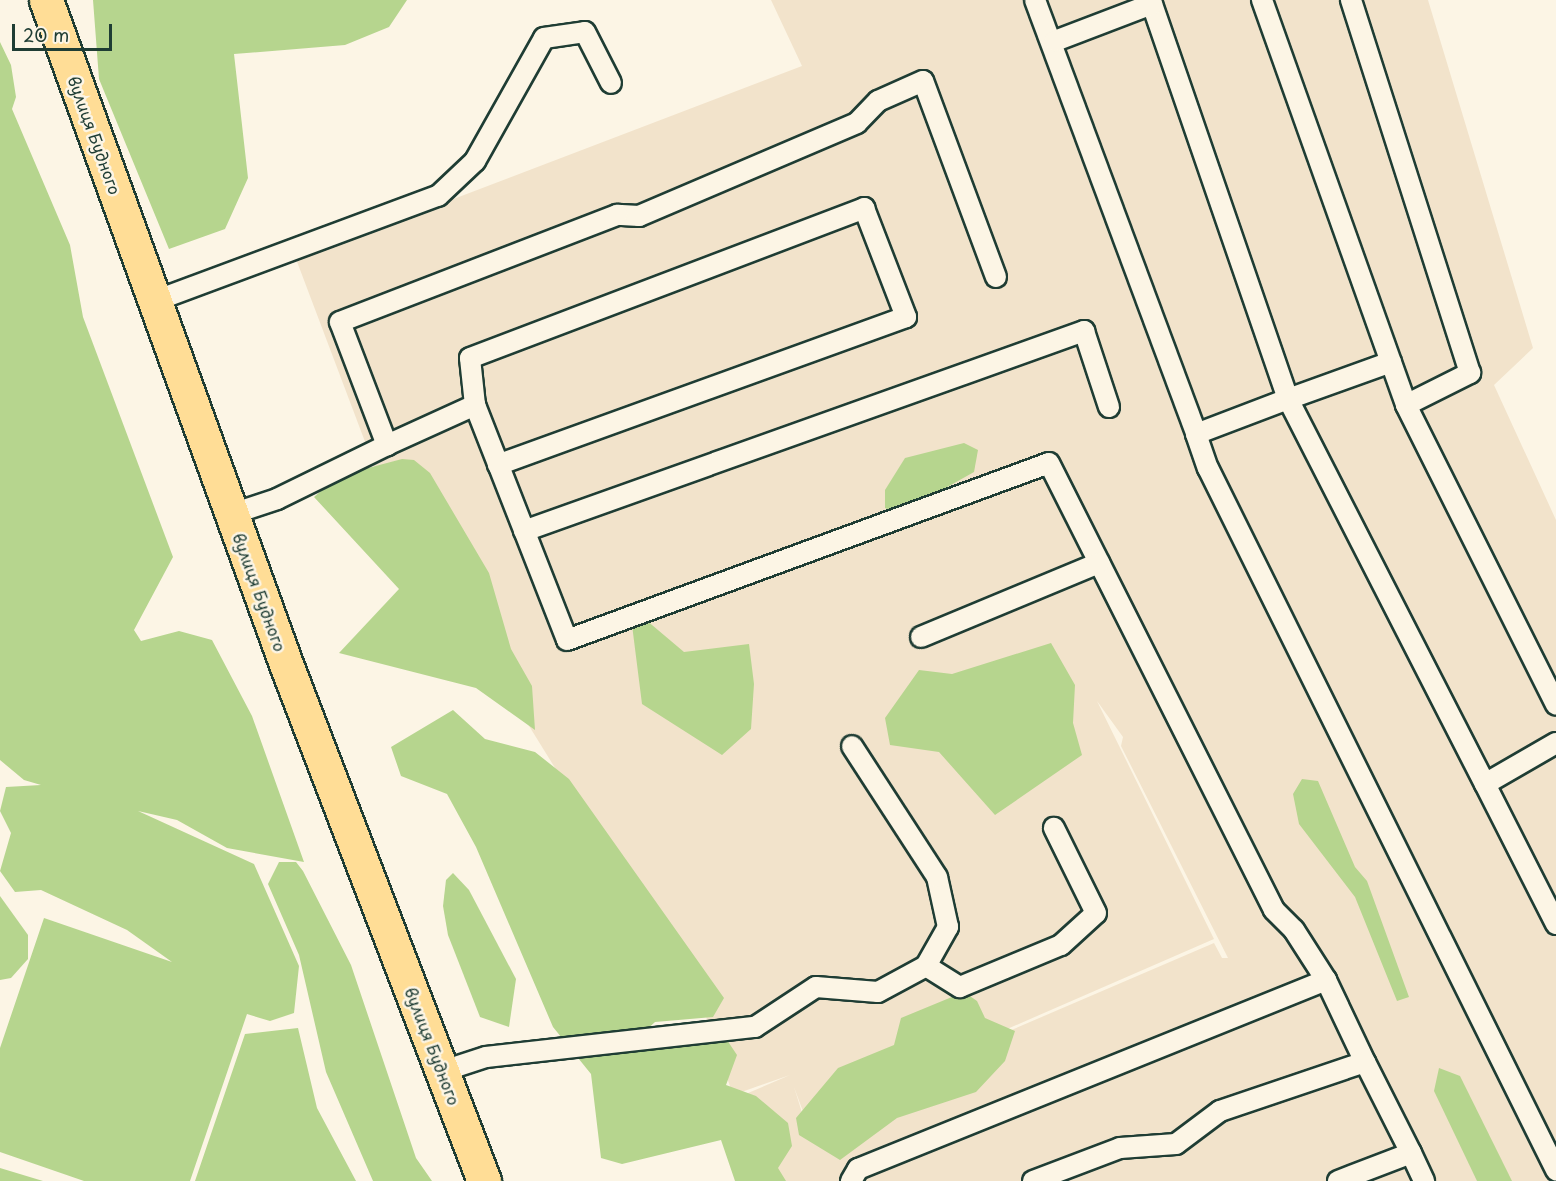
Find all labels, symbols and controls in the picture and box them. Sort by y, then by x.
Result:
scale bar [15,12,116,50]
text: 20 m [23,21,69,48]
street label: вулиця Будного [65,73,125,197]
street label: вулиця Будного [230,530,290,654]
street label: вулиця Будного [402,984,464,1108]

